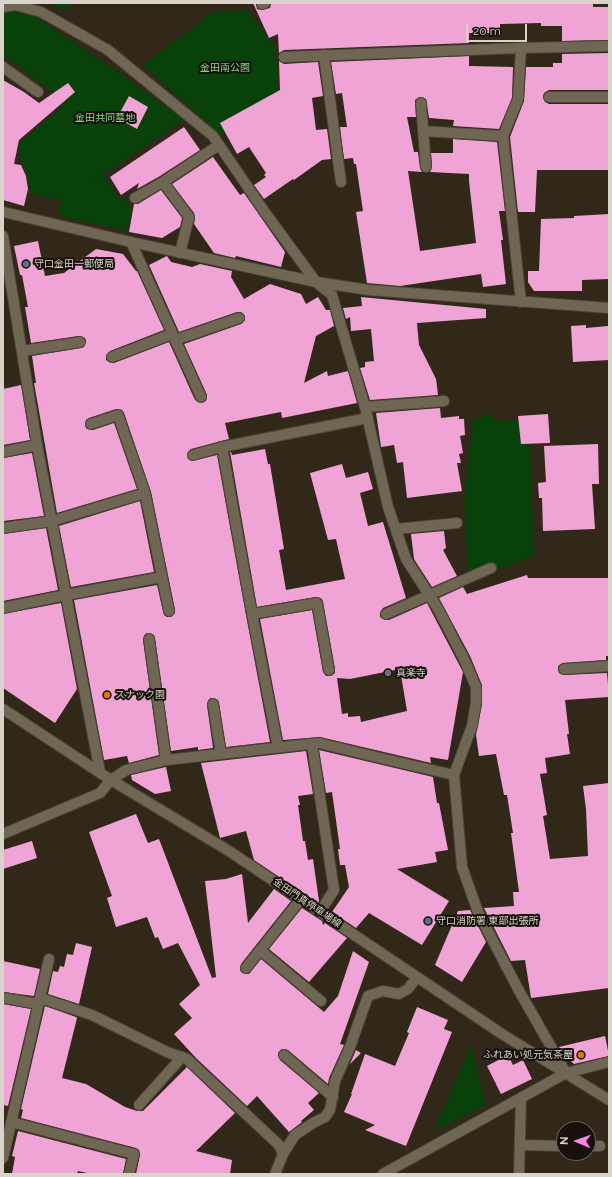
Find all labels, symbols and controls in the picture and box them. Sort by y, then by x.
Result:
scale bar [468,16,529,42]
text: 20 m [473,24,501,38]
park label: 金田南公園 [200,62,250,74]
park label: 金田共同墓地 [75,112,135,124]
place label: 守口金田一郵便局 [34,258,114,270]
marker: 守口金田一郵便局 [21,259,31,269]
place label: 真楽寺 [396,667,426,679]
marker: 真楽寺 [383,668,393,678]
place label: スナック園 [115,689,165,701]
marker: スナック園 [102,690,112,700]
street label: 金田門真停車場線 [270,876,344,930]
place label: 守口消防署 東部出張所 [436,915,539,927]
marker: 守口消防署 東部出張所 [423,916,433,926]
place label: ふれあい処元気茶屋 [483,1049,573,1061]
marker: ふれあい処元気茶屋 [576,1050,586,1060]
north arrow [556,1121,596,1161]
text: N [558,1136,571,1145]

